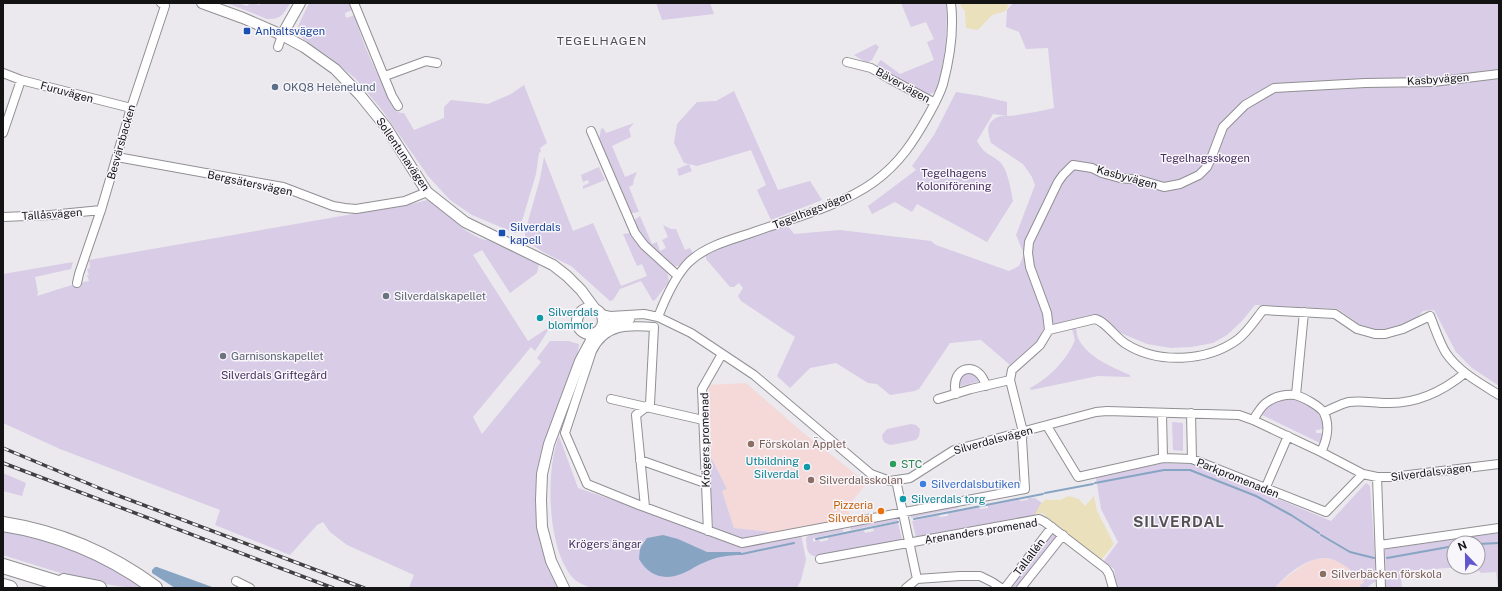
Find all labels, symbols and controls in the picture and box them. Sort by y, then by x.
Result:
place label: Anhaltsvägen [255,25,325,37]
marker: Anhaltsvägen [242,26,252,36]
district label: TEGELHAGEN [557,34,647,48]
street label: Bävervägen [874,65,932,105]
street label: Kasbyvägen [1407,71,1469,87]
street label: Furuvägen [39,79,95,105]
place label: OKQ8 Helenelund [283,81,376,93]
marker: OKQ8 Helenelund [270,82,280,92]
street label: Besvärsbacken [105,103,137,181]
street label: Sollentunavägen [374,115,432,193]
park label: Tegelhagsskogen [1160,152,1250,164]
street label: Kasbyvägen [1095,163,1159,191]
park label: Tegelhagens Koloniförening [916,167,992,192]
street label: Bergsätersvägen [206,168,294,198]
street label: Tegelhagsvägen [771,189,853,231]
street label: Tallåsvägen [21,206,83,222]
place label: Silverdals kapell [510,221,561,246]
marker: Silverdals kapell [497,228,507,238]
place label: Silverdalskapellet [394,290,486,302]
marker: Silverdalskapellet [381,291,391,301]
place label: Silverdals blommor [548,306,599,331]
marker: Silverdals blommor [535,313,545,323]
place label: Garnisonskapellet [231,350,324,362]
marker: Garnisonskapellet [218,351,228,361]
park label: Silverdals Griftegård [221,369,327,381]
street label: Krögers promenad [698,392,712,488]
street label: Silverdalsvägen [952,424,1034,456]
place label: Förskolan Äpplet [759,437,846,450]
marker: Förskolan Äpplet [746,439,756,449]
place label: Utbildning Silverdal [745,455,799,480]
street label: Parkpromenaden [1195,456,1281,500]
place label: STC [901,458,922,470]
marker: STC [888,459,898,469]
street label: Silverdalsvägen [1390,461,1472,483]
marker: Utbildning Silverdal [802,462,812,472]
place label: Silverdalsskolan [819,474,903,486]
marker: Silverdalsskolan [806,475,816,485]
place label: Silverdalsbutiken [931,478,1020,490]
marker: Silverdalsbutiken [918,479,928,489]
place label: Silverdals torg [911,493,986,505]
marker: Silverdals torg [898,494,908,504]
place label: Pizzeria Silverdal [828,499,873,524]
marker: Pizzeria Silverdal [876,506,886,516]
district label: SILVERDAL [1133,513,1225,530]
street label: Arenanders promenad [924,516,1038,546]
north arrow [1446,535,1486,575]
street label: Tallallén [1011,536,1047,578]
park label: Krögers ängar [569,538,641,550]
text: N [1456,539,1468,553]
place label: Silverbäcken förskola [1331,568,1442,580]
marker: Silverbäcken förskola [1318,569,1328,579]

